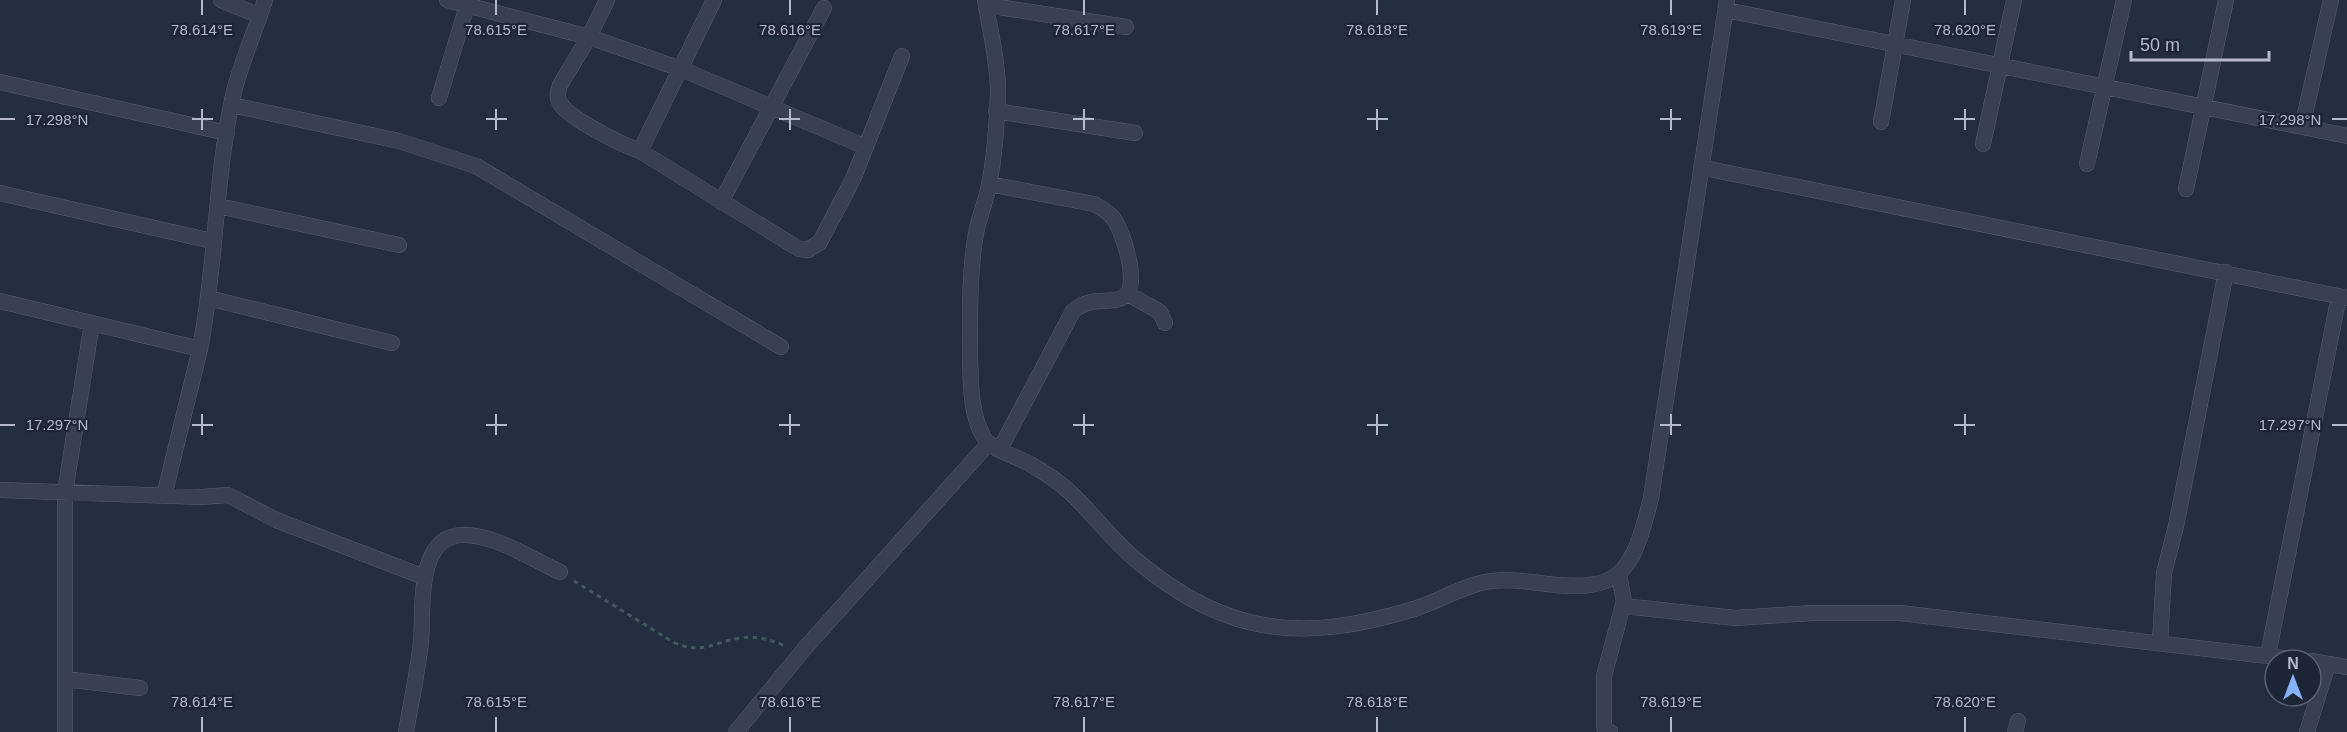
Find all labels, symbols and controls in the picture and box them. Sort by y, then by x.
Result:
text: 78.614°E [171,21,233,38]
text: 78.615°E [465,21,527,38]
text: 78.616°E [759,21,821,38]
text: 78.617°E [1053,21,1115,38]
text: 78.618°E [1346,21,1408,38]
text: 78.619°E [1640,21,1702,38]
text: 78.620°E [1934,21,1996,38]
scale bar [2131,24,2269,62]
text: 50 m [2140,35,2180,55]
text: 17.298°N [26,111,88,128]
text: 17.298°N [2259,111,2321,128]
text: 17.297°N [26,416,88,433]
text: 17.297°N [2259,416,2321,433]
north arrow [2263,648,2323,708]
text: N [2287,655,2299,672]
text: 78.614°E [171,693,233,710]
text: 78.615°E [465,693,527,710]
text: 78.616°E [759,693,821,710]
text: 78.617°E [1053,693,1115,710]
text: 78.618°E [1346,693,1408,710]
text: 78.619°E [1640,693,1702,710]
text: 78.620°E [1934,693,1996,710]

